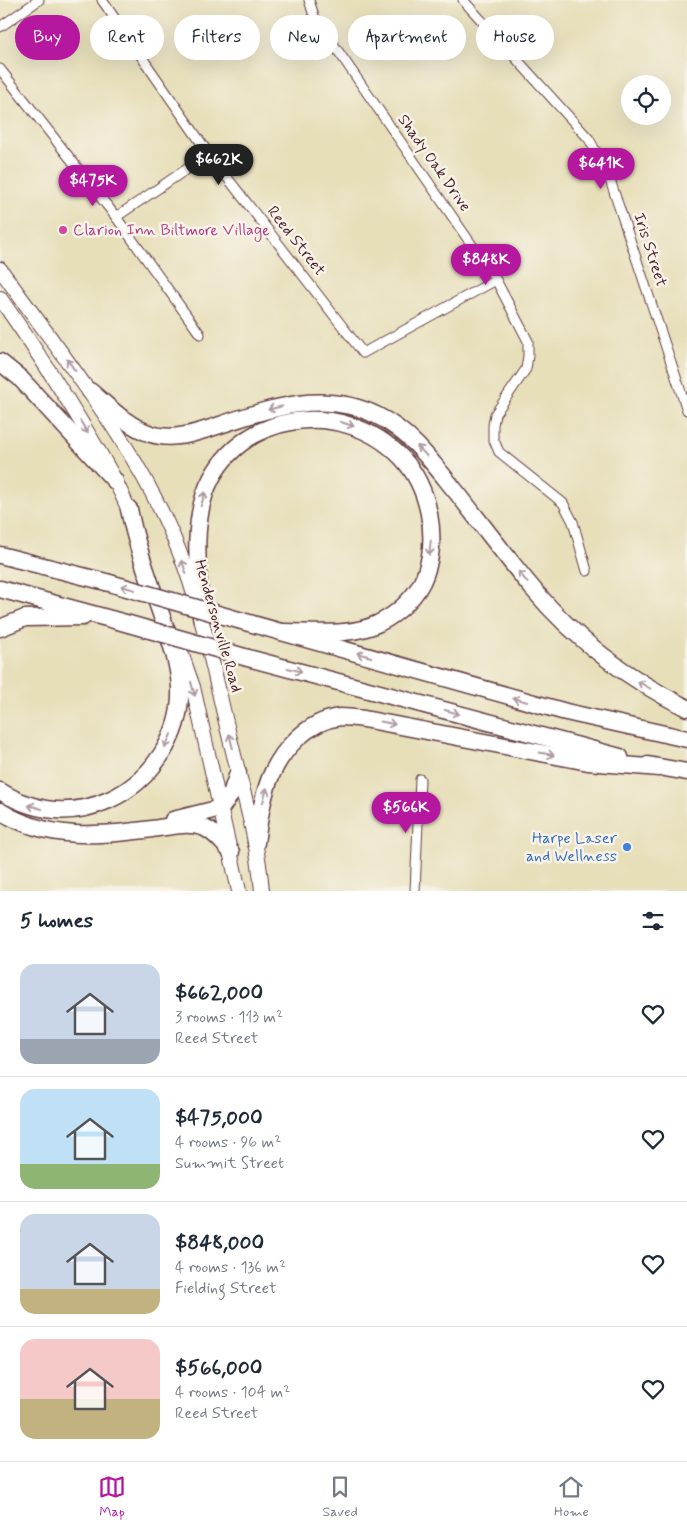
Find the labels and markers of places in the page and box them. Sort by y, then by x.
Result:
pin: $662K [184,144,254,186]
pin: $641K [566,148,636,190]
pin: $475K [58,164,128,207]
place label: Clarion Inn Biltmore Village [73,220,270,242]
marker: Clarion Inn Biltmore Village [57,224,69,236]
pin: $848K [451,244,521,286]
pin: $566K [371,792,441,834]
place label: Harpe Laser and Wellness [526,828,618,867]
marker: Harpe Laser and Wellness [621,841,633,853]

